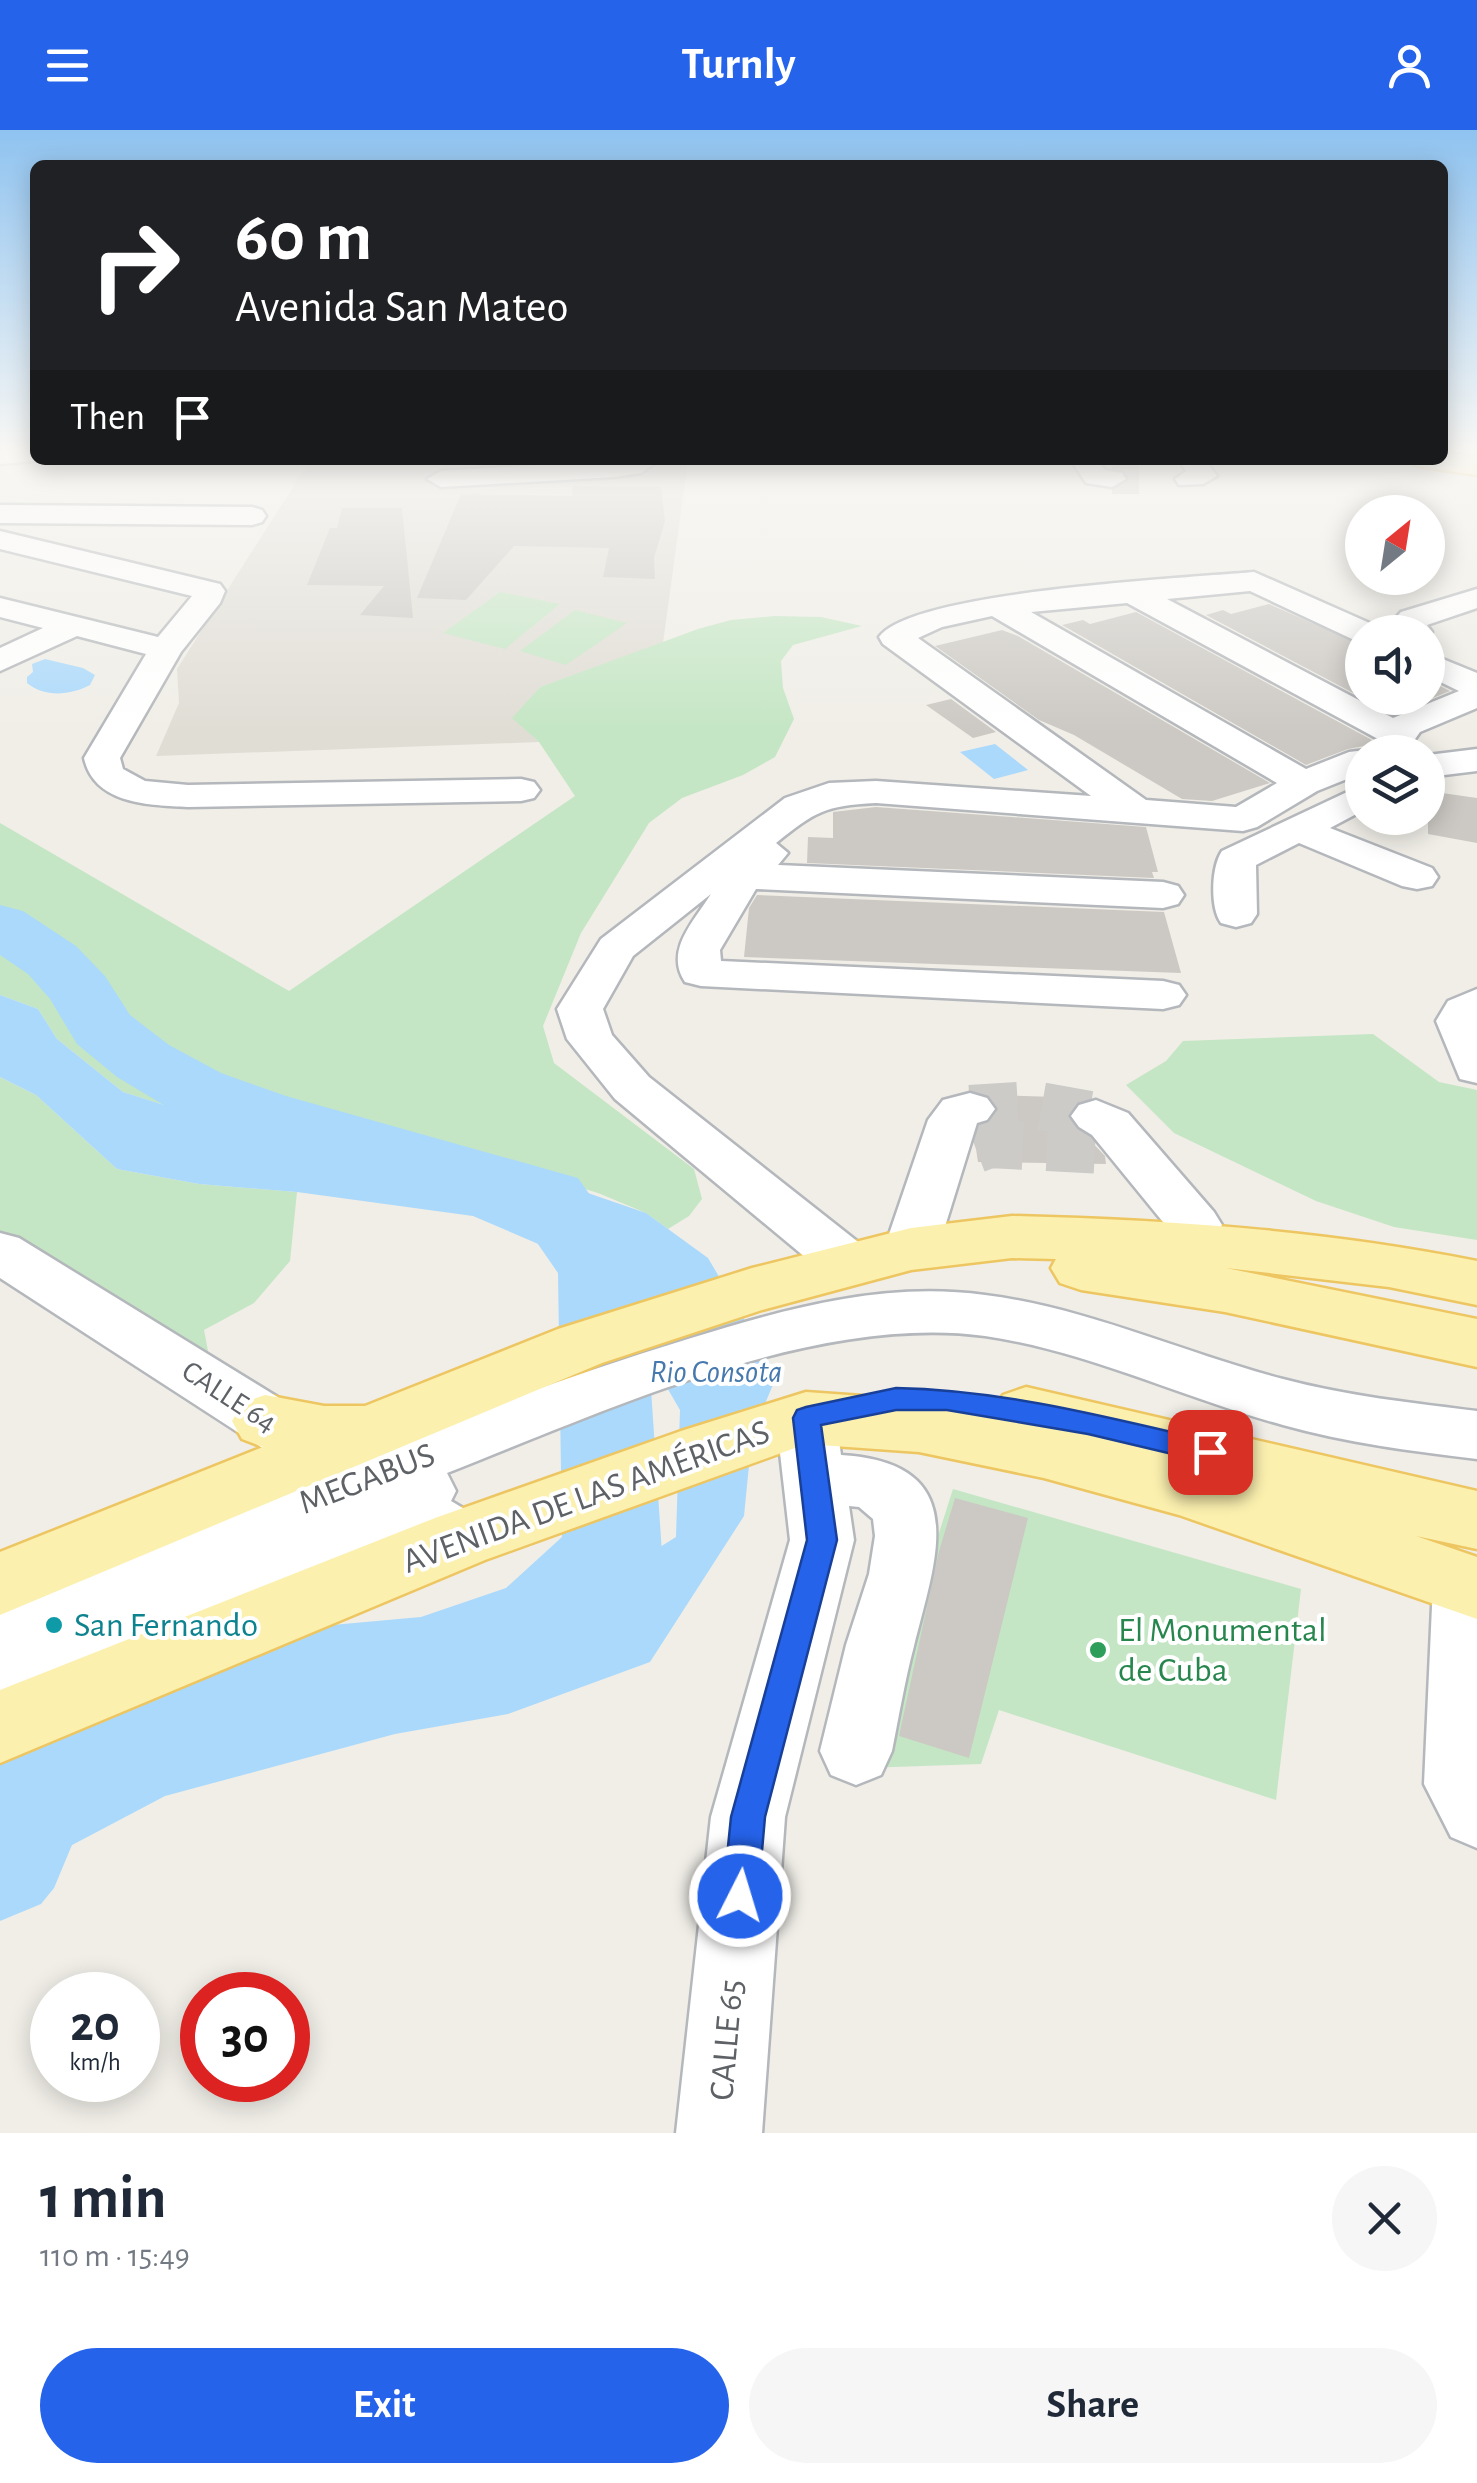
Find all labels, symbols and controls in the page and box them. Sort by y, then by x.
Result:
icon: menu [40,38,95,93]
icon: person [1382,38,1437,93]
text: Turnly [681,42,796,87]
icon: right [70,200,200,330]
text: 60 m [235,203,372,273]
text: Avenida San Mateo [235,285,569,330]
icon: arrive [165,390,220,445]
text: Then [70,399,145,437]
north arrow [1345,495,1445,595]
map controls [1345,495,1445,835]
button: sound [1345,615,1445,715]
button: layers [1345,735,1445,835]
street label: CALLE 64 [176,1356,282,1438]
water label: Rio Consota [650,1356,782,1388]
pin [1168,1410,1253,1495]
street label: AVENIDA DE LAS AMÉRICAS [397,1412,774,1580]
icon: arrive [1183,1425,1238,1480]
street label: MEGABUS [294,1437,440,1521]
place label: San Fernando [74,1608,258,1643]
place label: El Monumental de Cuba [1118,1613,1327,1688]
marker: San Fernando [43,1614,65,1636]
marker: El Monumental de Cuba [1087,1639,1109,1661]
position arrow [688,1844,792,1948]
speed limit sign: 30 [180,1972,310,2102]
street label: CALLE 65 [704,1978,750,2102]
text: 20 [70,2000,120,2050]
text: km/h [69,2050,121,2075]
button: close [1332,2166,1437,2271]
text: 1 min [40,2169,166,2229]
text: 110 m · 15:49 [40,2240,190,2272]
button: Exit [40,2348,729,2463]
button: Share [749,2348,1437,2463]

